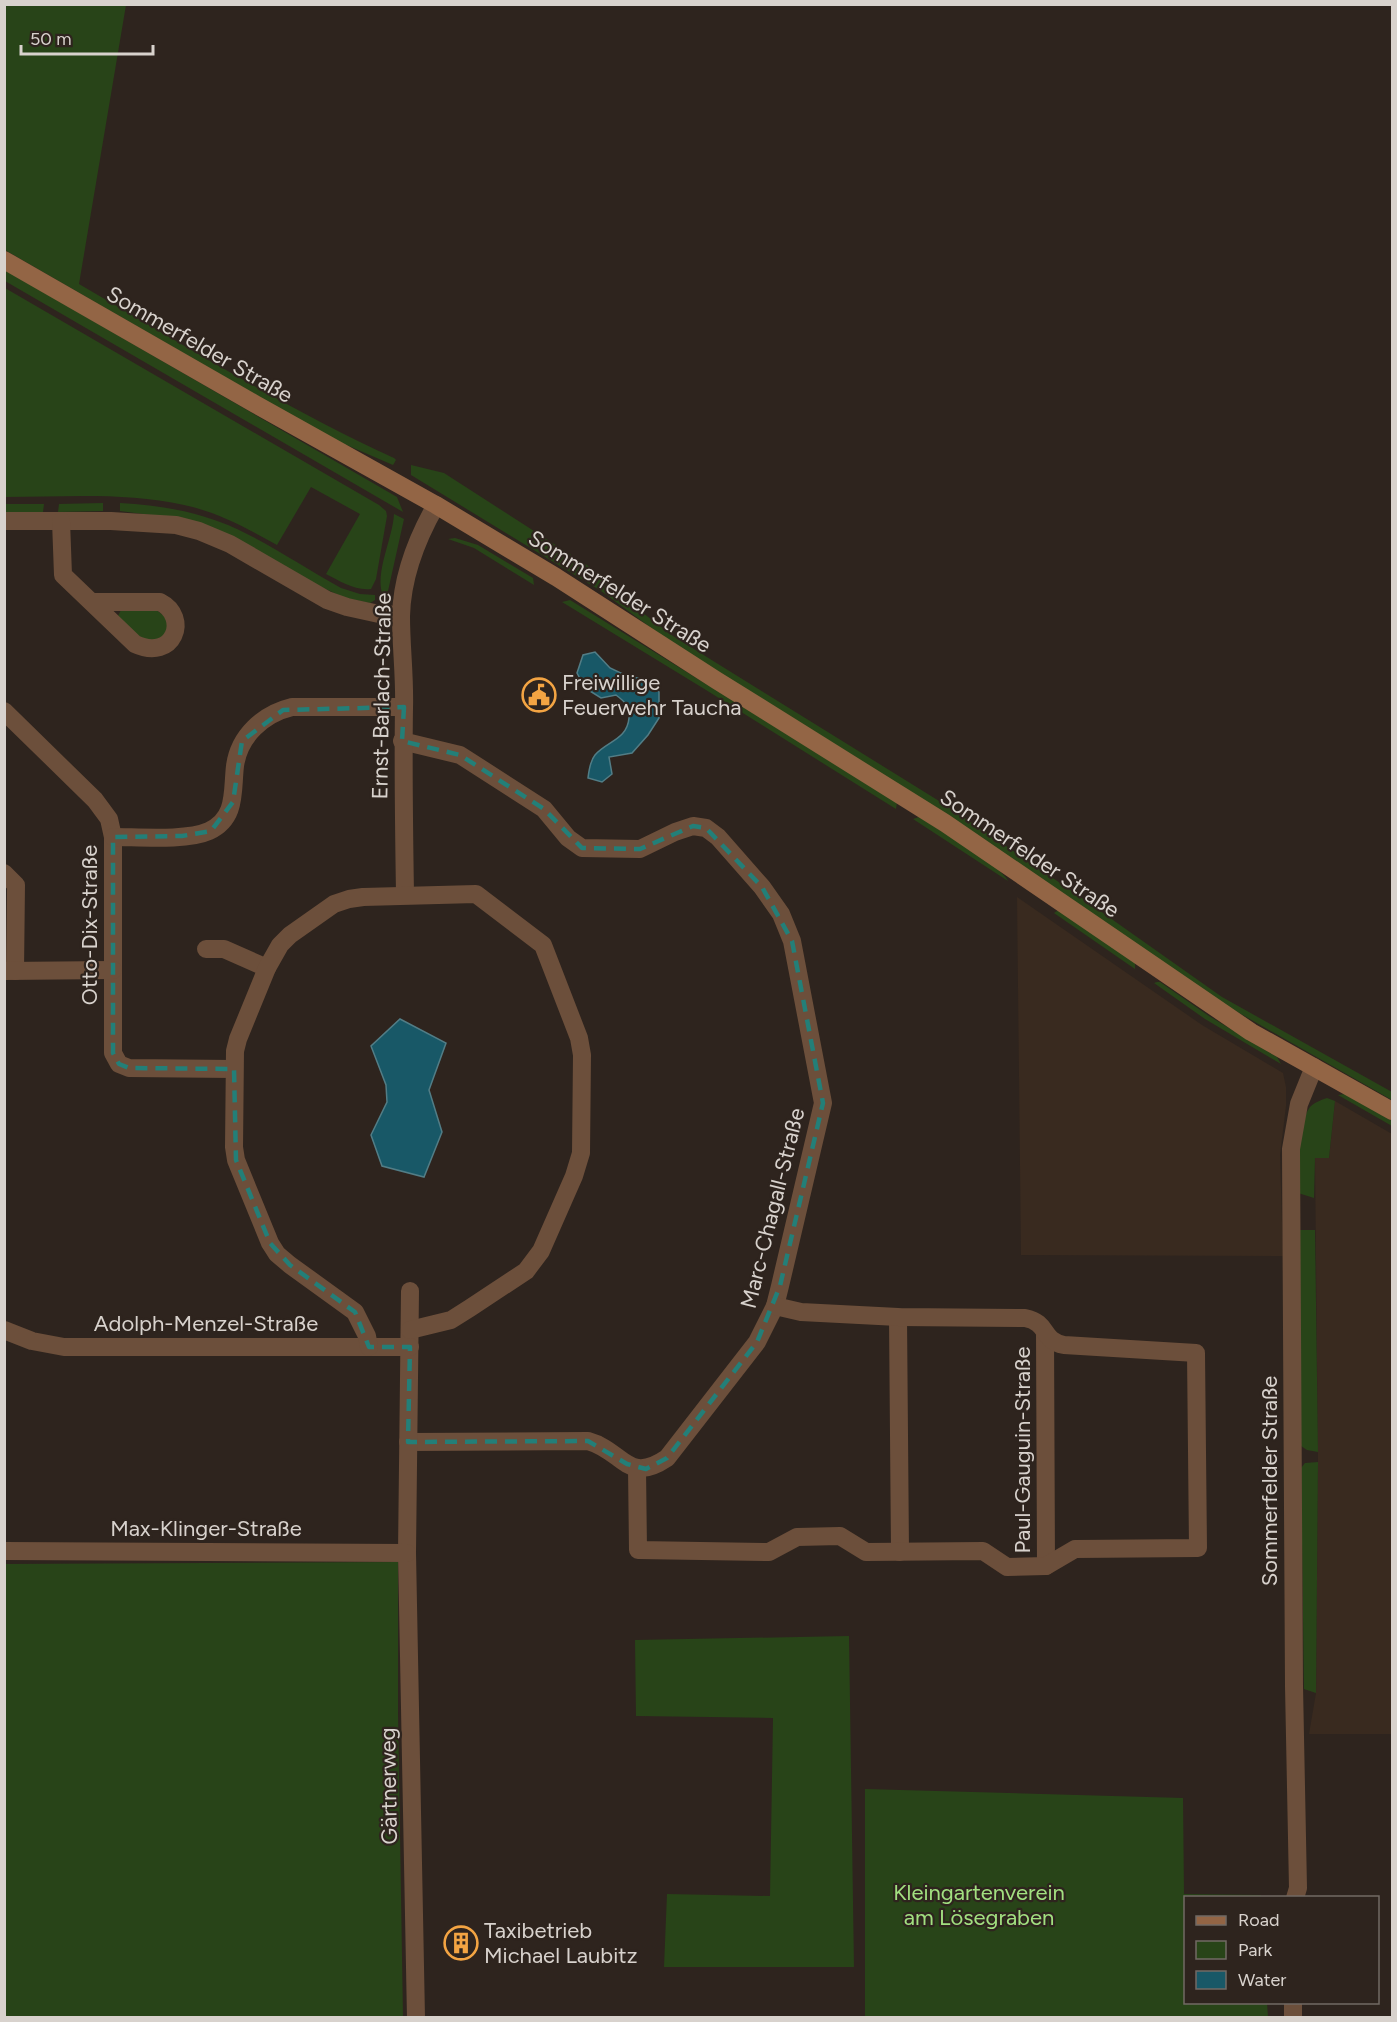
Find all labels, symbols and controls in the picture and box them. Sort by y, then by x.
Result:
scale bar [21,18,153,56]
text: 50 m [30,28,72,50]
street label: Sommerfelder Straße [102,280,298,409]
street label: Sommerfelder Straße [523,524,716,659]
street label: Ernst-Barlach-Straße [366,592,397,800]
place label: Freiwillige Feuerwehr Taucha [562,669,741,721]
public building icon: Freiwillige Feuerwehr Taucha [521,677,557,713]
street label: Sommerfelder Straße [935,783,1125,924]
street label: Otto-Dix-Straße [76,845,103,1005]
street label: Marc-Chagall-Straße [735,1105,810,1311]
street label: Adolph-Menzel-Straße [94,1310,318,1337]
street label: Paul-Gauguin-Straße [1009,1347,1036,1553]
street label: Sommerfelder Straße [1256,1376,1283,1586]
street label: Max-Klinger-Straße [110,1515,302,1542]
street label: Gärtnerweg [374,1727,403,1845]
park label: Kleingartenverein am Lösegraben [893,1879,1065,1931]
legend [1184,1896,1379,2004]
text: Road [1238,1909,1279,1931]
place label: Taxibetrieb Michael Laubitz [484,1917,637,1969]
building icon: Taxibetrieb Michael Laubitz [443,1925,479,1961]
text: Park [1238,1939,1273,1961]
text: Water [1238,1969,1286,1991]

